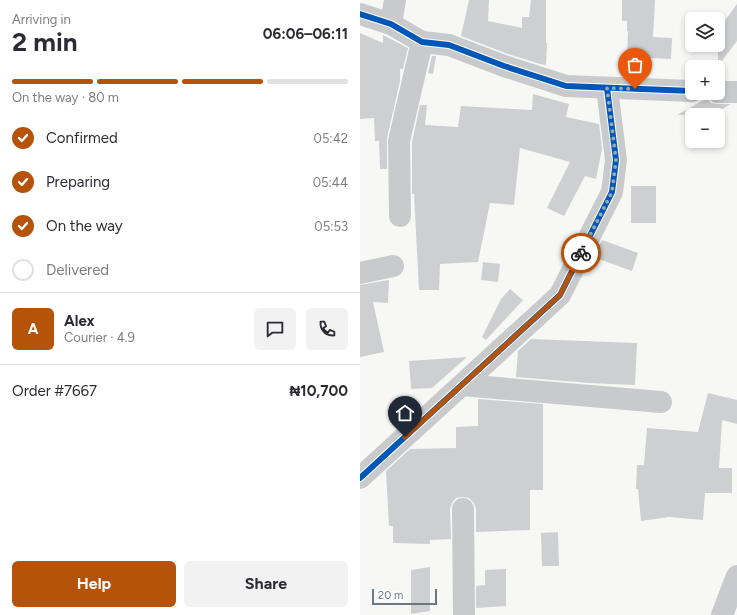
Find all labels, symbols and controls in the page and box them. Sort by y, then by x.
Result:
text: Arriving in [12,12,71,27]
map controls [685,12,725,148]
button: layers [685,12,725,52]
text: 06:06–06:11 [263,25,348,43]
text: 2 min [12,26,78,58]
pin [618,48,652,89]
icon: bag [624,54,646,76]
button: + [685,60,725,100]
text: On the way · 80 m [12,90,119,105]
button: − [685,108,725,148]
icon: check [12,127,34,149]
text: Confirmed [46,129,118,147]
text: 05:42 [314,131,348,146]
icon: check [12,171,34,193]
text: Preparing [46,173,110,191]
text: 05:44 [313,175,348,190]
icon: check [12,215,34,237]
text: On the way [46,217,123,235]
text: 05:53 [314,219,348,234]
courier [561,233,601,273]
icon: bike [570,242,592,264]
text: Delivered [46,261,109,279]
button: chat [254,308,296,350]
button: phone [306,308,348,350]
text: Alex [64,312,94,330]
text: A [28,320,38,338]
text: Courier · 4.9 [64,330,135,345]
text: Order #7667 [12,382,97,400]
text: ₦10,700 [289,382,348,400]
pin [388,396,422,437]
icon: home [394,402,416,424]
button: Help [12,561,176,607]
button: Share [184,561,348,607]
scale bar [372,587,437,606]
text: 20 m [378,589,403,602]

